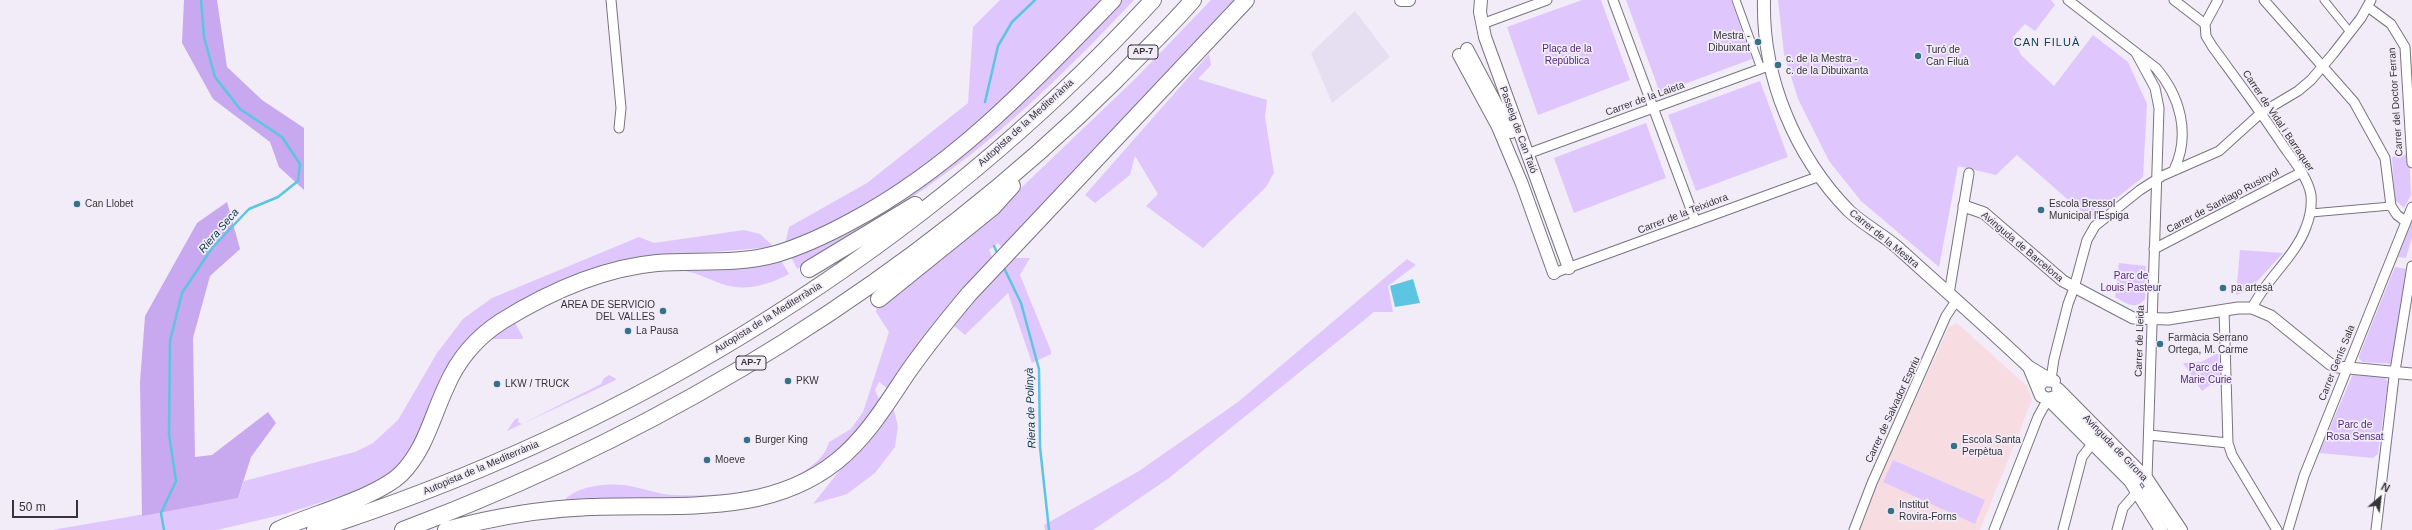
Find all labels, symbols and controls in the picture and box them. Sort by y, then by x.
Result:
place label: Mestra - Dibuixant [1708,30,1750,54]
district label: CAN FILUÀ [2014,36,2080,50]
marker: Mestra - Dibuixant [1753,37,1763,47]
park label: Plaça de la República [1542,43,1592,66]
place label: Turó de Can Filuà [1926,44,1969,68]
road number: AP-7 [1128,45,1158,59]
street label: Carrer del Doctor Ferran [2386,47,2406,157]
marker: Turó de Can Filuà [1913,51,1923,61]
place label: c. de la Mestra - c. de la Dibuixanta [1786,53,1868,76]
marker: c. de la Mestra - c. de la Dibuixanta [1773,60,1783,70]
street label: Carrer de Vidal i Barraquer [2240,68,2316,174]
street label: Autopista de la Mediterrània [976,77,1076,169]
street label: Carrer de la Laieta [1604,79,1686,119]
street label: Passeig de Can Taió [1497,85,1539,175]
street label: Carrer de Santiago Rusinyol [2165,166,2281,236]
street label: Carrer de la Teixidora [1636,191,1730,237]
place label: Can Llobet [85,198,133,210]
place label: Escola Bressol Municipal l'Espiga [2049,198,2129,222]
marker: Can Llobet [72,199,82,209]
marker: Escola Bressol Municipal l'Espiga [2036,205,2046,215]
water label: Riera Seca [196,206,242,256]
street label: Carrer de la Mestra [1847,207,1921,271]
street label: Avinguda de Barcelona [1979,209,2065,285]
park label: Parc de Louis Pasteur [2100,270,2162,294]
street label: Autopista de la Mediterrània [712,280,824,356]
place label: pa artesà [2231,282,2273,294]
marker: pa artesà [2218,283,2228,293]
place label: AREA DE SERVICIO DEL VALLES [561,299,655,322]
street label: Carrer de Lleida [2133,305,2147,377]
marker: AREA DE SERVICIO DEL VALLES [658,306,668,316]
street label: Carrer Genís Sala [2316,323,2358,403]
place label: La Pausa [636,325,678,337]
marker: La Pausa [623,326,633,336]
place label: Farmàcia Serrano Ortega, M. Carme [2168,332,2248,356]
marker: Farmàcia Serrano Ortega, M. Carme [2155,339,2165,349]
street label: Carrer de Salvador Espriu [1863,355,1923,465]
road number: AP-7 [736,356,766,370]
park label: Parc de Marie Curie [2180,362,2232,386]
water label: Riera de Polinyà [1023,367,1039,449]
place label: PKW [796,375,819,387]
marker: PKW [783,376,793,386]
place label: LKW / TRUCK [505,378,569,390]
marker: LKW / TRUCK [492,379,502,389]
street label: Avinguda de Girona [2080,412,2150,484]
park label: Parc de Rosa Sensat [2326,419,2384,442]
place label: Burger King [755,434,808,446]
place label: Escola Santa Perpètua [1962,434,2021,458]
marker: Burger King [742,435,752,445]
street label: Autopista de la Mediterrània [421,438,541,498]
marker: Escola Santa Perpètua [1949,441,1959,451]
place label: Moeve [715,454,745,466]
marker: Moeve [702,455,712,465]
north arrow [2360,478,2400,518]
text: N [2379,480,2392,495]
scale bar [14,492,80,518]
place label: Institut Rovira-Forns [1899,499,1957,522]
text: 50 m [19,500,46,514]
marker: Institut Rovira-Forns [1886,506,1896,516]

